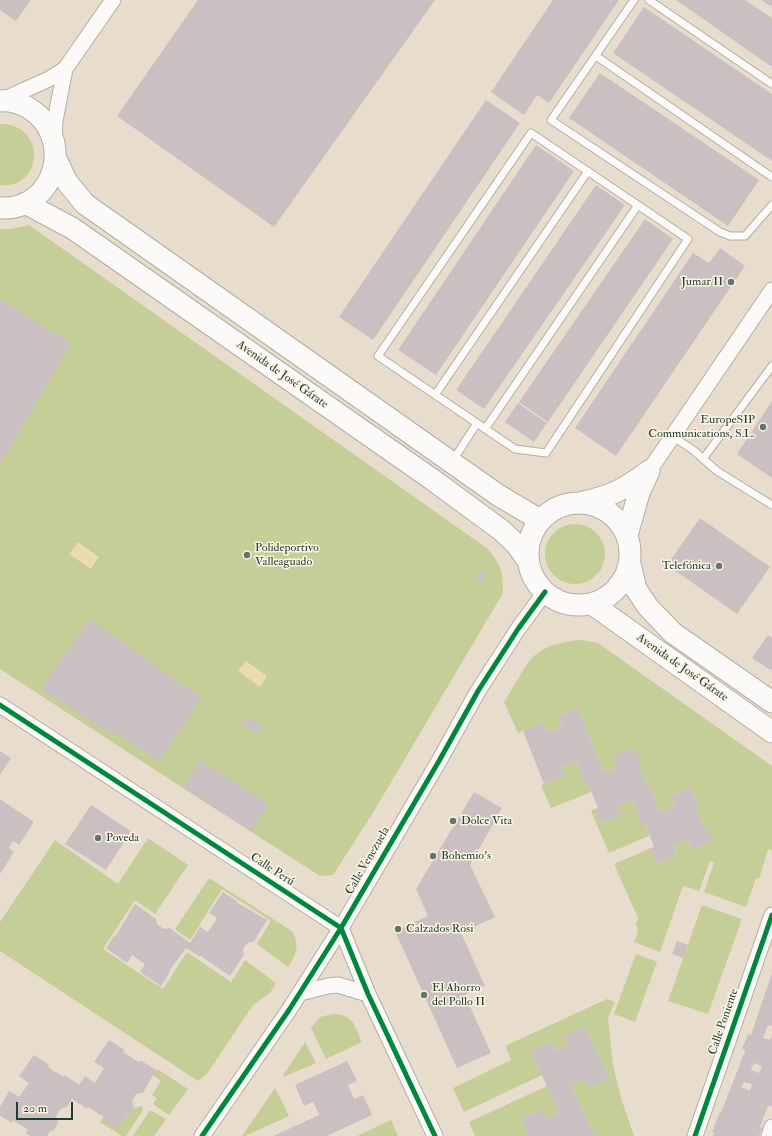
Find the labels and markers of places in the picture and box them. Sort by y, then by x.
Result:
place label: Jumar II [681,275,723,289]
marker: Jumar II [726,277,736,287]
place label: EuropeSIP Communications, S.L. [648,413,755,441]
marker: EuropeSIP Communications, S.L. [758,422,768,432]
place label: Polideportivo Valleaguado [255,541,319,569]
marker: Polideportivo Valleaguado [242,550,252,560]
place label: Telefónica [662,559,711,573]
marker: Telefónica [714,561,724,571]
place label: Dolce Vita [461,814,512,828]
marker: Dolce Vita [448,816,458,826]
place label: Poveda [106,831,139,845]
marker: Poveda [93,833,103,843]
place label: Bohemio’s [441,849,491,863]
marker: Bohemio’s [428,851,438,861]
place label: Calzados Rosi [406,922,473,936]
marker: Calzados Rosi [393,924,403,934]
place label: El Ahorro del Pollo II [432,981,485,1009]
marker: El Ahorro del Pollo II [419,990,429,1000]

